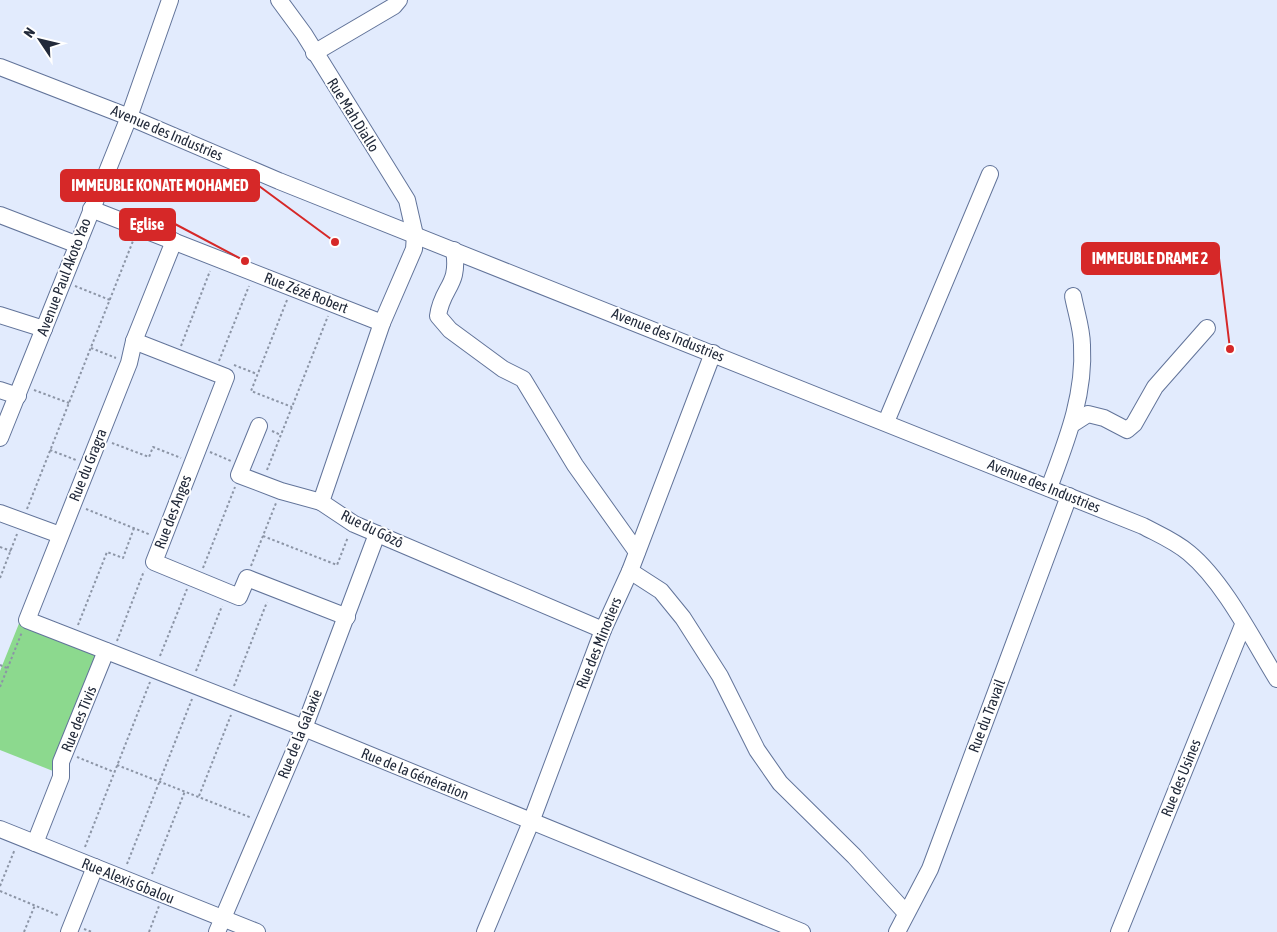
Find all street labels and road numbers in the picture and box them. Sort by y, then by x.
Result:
street label: Rue Mah Diallo [324,75,383,155]
street label: Avenue des Industries [109,101,226,164]
street label: Avenue Paul Akoto Yao [33,216,94,338]
street label: Rue Zézé Robert [262,269,350,316]
street label: Avenue des Industries [609,304,727,365]
street label: Rue du Gragra [65,426,110,504]
street label: Avenue des Industries [985,455,1103,516]
street label: Rue des Anges [151,472,194,551]
street label: Rue du Gôzô [338,506,406,551]
street label: Rue des Minotiers [572,595,625,691]
street label: Rue du Travail [965,677,1008,755]
street label: Rue des Tivis [58,683,99,754]
street label: Rue de la Galaxie [274,687,325,781]
street label: Rue des Usines [1157,737,1204,819]
street label: Rue de la Génération [359,744,472,803]
street label: Rue Alexis Gbalou [79,854,177,907]

